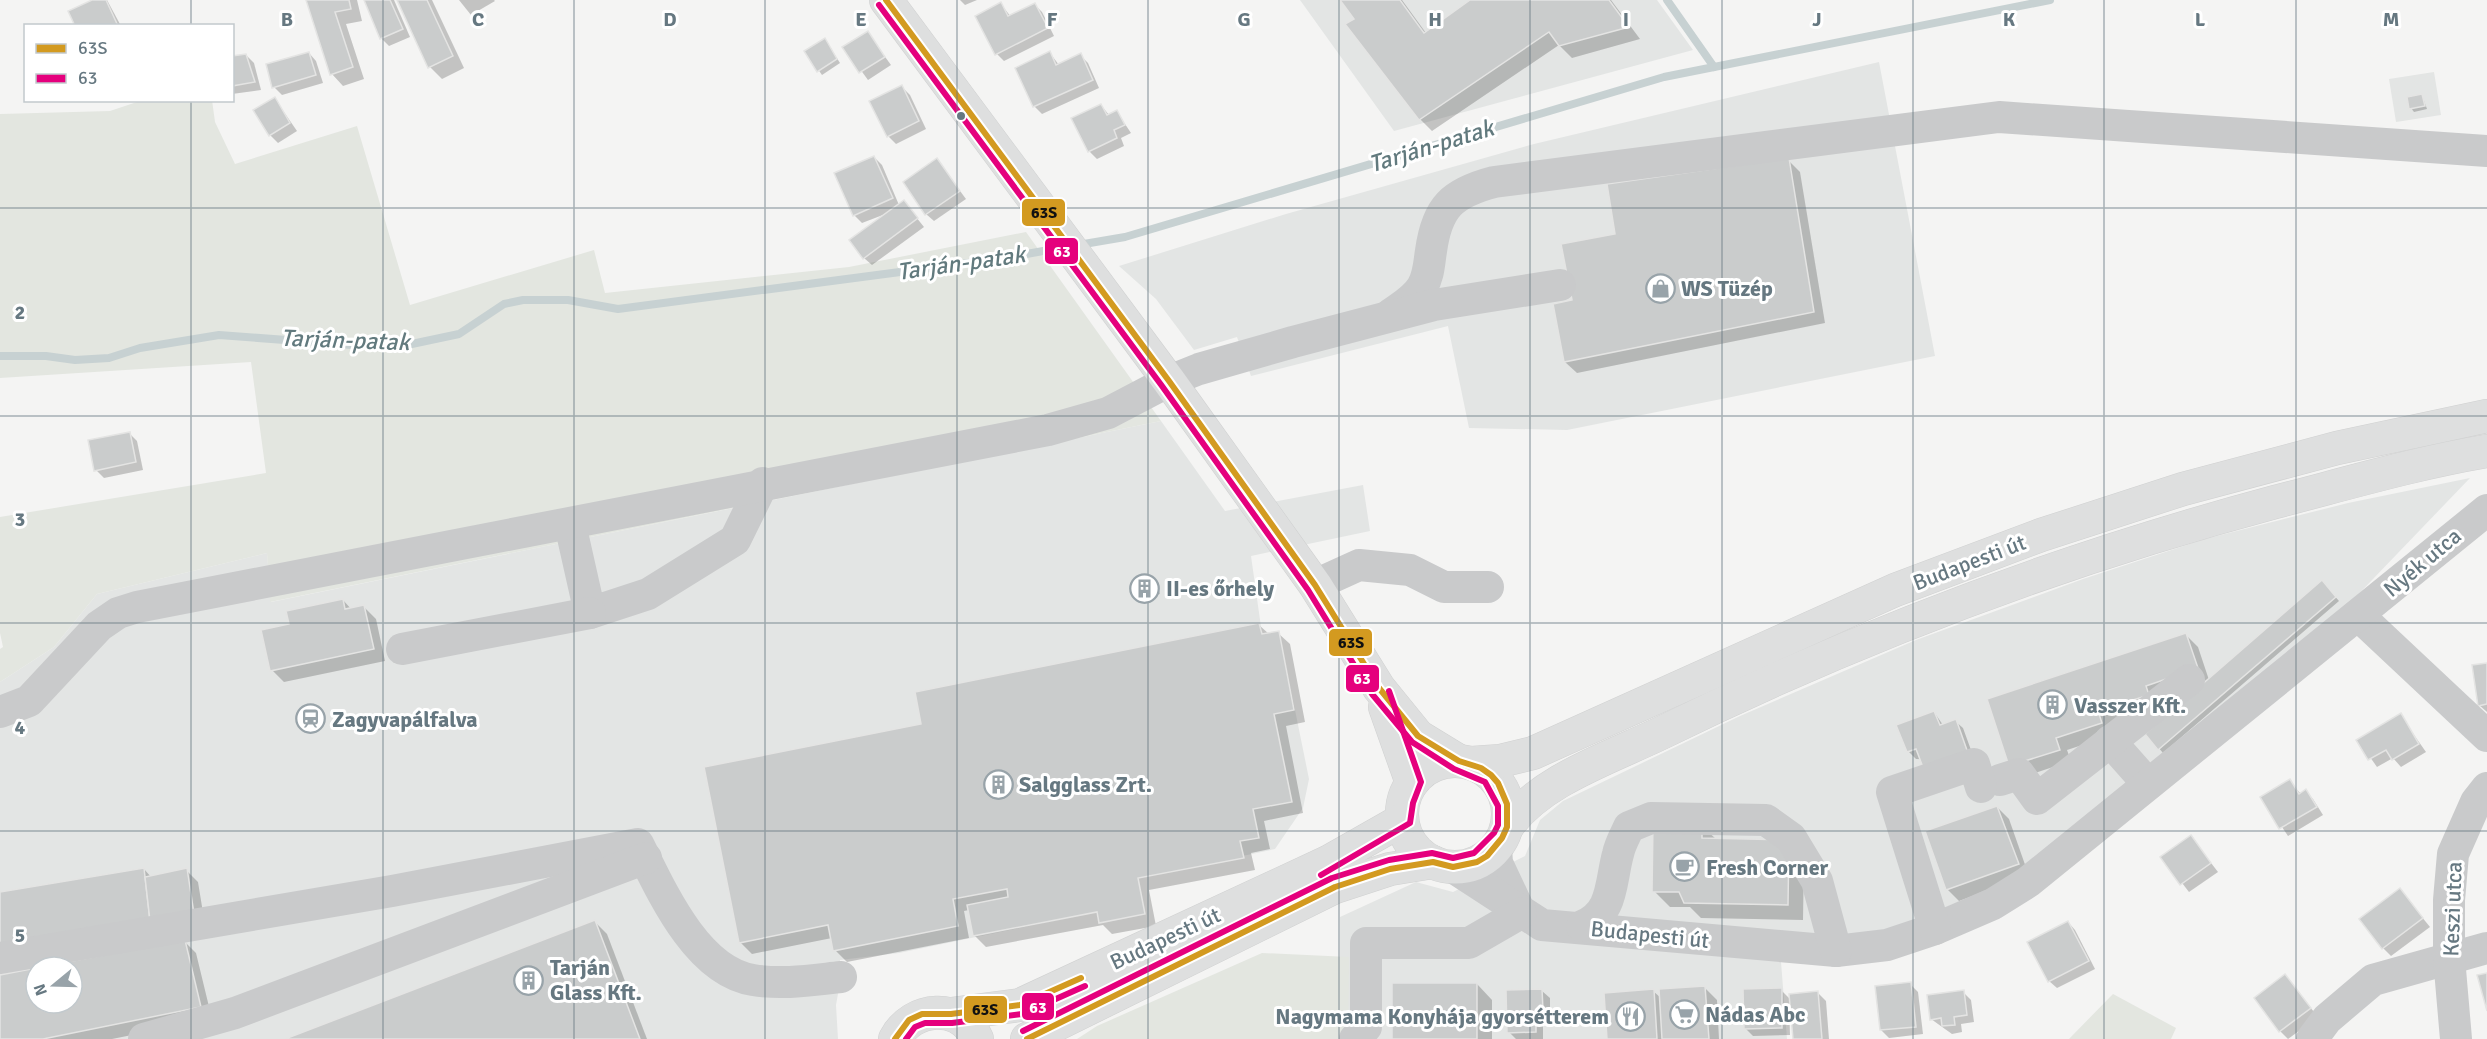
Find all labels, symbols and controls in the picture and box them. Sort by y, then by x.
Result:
text: B [281,7,293,32]
text: C [472,7,484,32]
text: D [663,7,677,32]
text: E [855,7,867,32]
text: F [1047,7,1058,32]
text: G [1237,7,1251,32]
text: H [1428,7,1442,32]
text: I [1623,7,1629,32]
text: J [1812,7,1822,32]
text: K [2003,7,2016,32]
text: L [2195,7,2206,32]
text: M [2383,7,2399,32]
legend [24,24,234,102]
text: 63S [78,37,107,59]
text: 63 [78,67,97,89]
unlabelled marker [955,110,967,122]
water label: Tarján-patak [1365,112,1499,179]
line badge: 63S [1021,198,1066,227]
text: 63S [1031,203,1057,223]
line badge: 63 [1044,237,1079,265]
water label: Tarján-patak [895,239,1029,287]
text: 63 [1053,242,1071,262]
shop icon: WS Tüzép [1644,272,1676,304]
place label: WS Tüzép [1681,275,1773,302]
text: 2 [15,300,25,325]
water label: Tarján-patak [280,323,412,357]
text: 3 [15,507,25,532]
street label: Nyék utca [2378,522,2467,603]
street label: Budapesti út [1909,528,2030,596]
building icon: II-es őrhely [1129,572,1161,604]
place label: II-es őrhely [1166,575,1274,602]
line badge: 63S [1328,628,1373,657]
text: 63S [1338,633,1364,653]
line badge: 63 [1345,664,1380,693]
text: 63 [1353,669,1371,689]
building icon: Vasszer Kft. [2037,689,2069,721]
place label: Vasszer Kft. [2074,692,2186,719]
station icon: Zagyvapálfalva [295,703,327,735]
place label: Zagyvapálfalva [332,706,478,733]
text: 4 [15,715,26,740]
building icon: Salgglass Zrt. [982,768,1014,800]
place label: Salgglass Zrt. [1019,771,1152,798]
cafe icon: Fresh Corner [1669,851,1701,883]
place label: Fresh Corner [1706,854,1829,881]
street label: Keszi utca [2437,861,2468,957]
street label: Budapesti út [1106,901,1225,976]
street label: Budapesti út [1589,915,1711,954]
text: 5 [15,923,25,948]
place label: Tarján Glass Kft. [550,954,642,1006]
north arrow [24,955,84,1015]
building icon: Tarján Glass Kft. [513,964,545,996]
text: N [29,981,52,998]
line badge: 63 [1021,992,1055,1021]
line badge: 63S [963,995,1008,1024]
text: 63 [1029,998,1047,1018]
supermarket icon: Nádas Abc [1668,998,1700,1030]
text: 63S [972,1000,998,1020]
restaurant icon: Nagymama Konyhája gyorsétterem [1614,1000,1646,1032]
place label: Nádas Abc [1705,1001,1805,1028]
place label: Nagymama Konyhája gyorsétterem [1275,1003,1609,1030]

